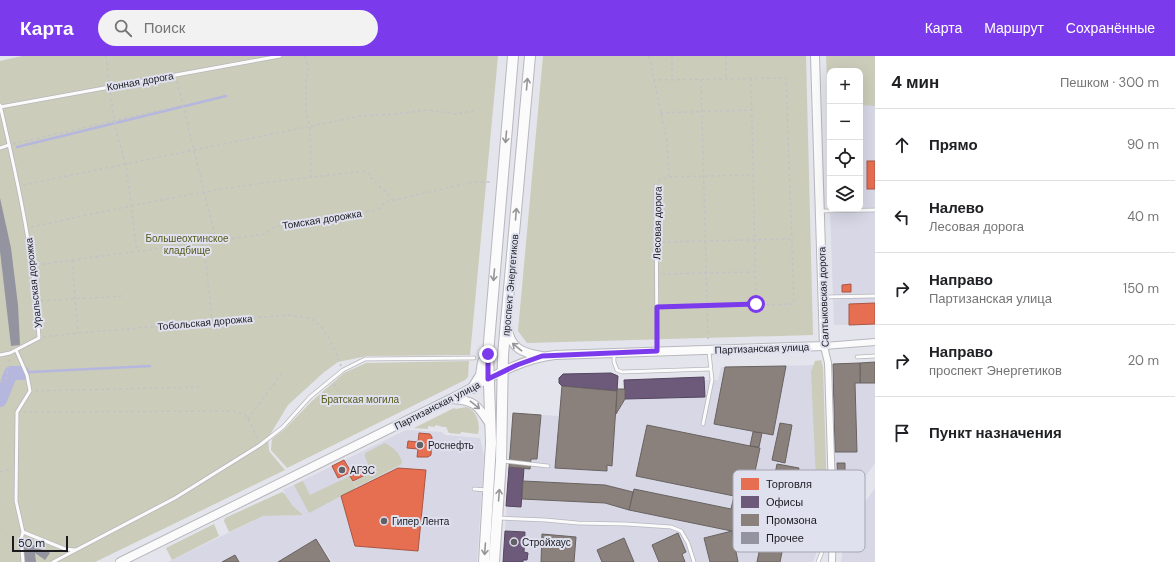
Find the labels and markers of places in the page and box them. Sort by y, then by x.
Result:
place label: Роснефть [428,439,474,452]
marker: Роснефть [415,440,425,450]
place label: АГЗС [350,464,375,477]
marker: АГЗС [337,465,347,475]
place label: Гипер Лента [392,515,450,528]
marker: Гипер Лента [379,516,389,526]
place label: Стройхаус [522,536,571,549]
marker: Стройхаус [509,537,519,547]

